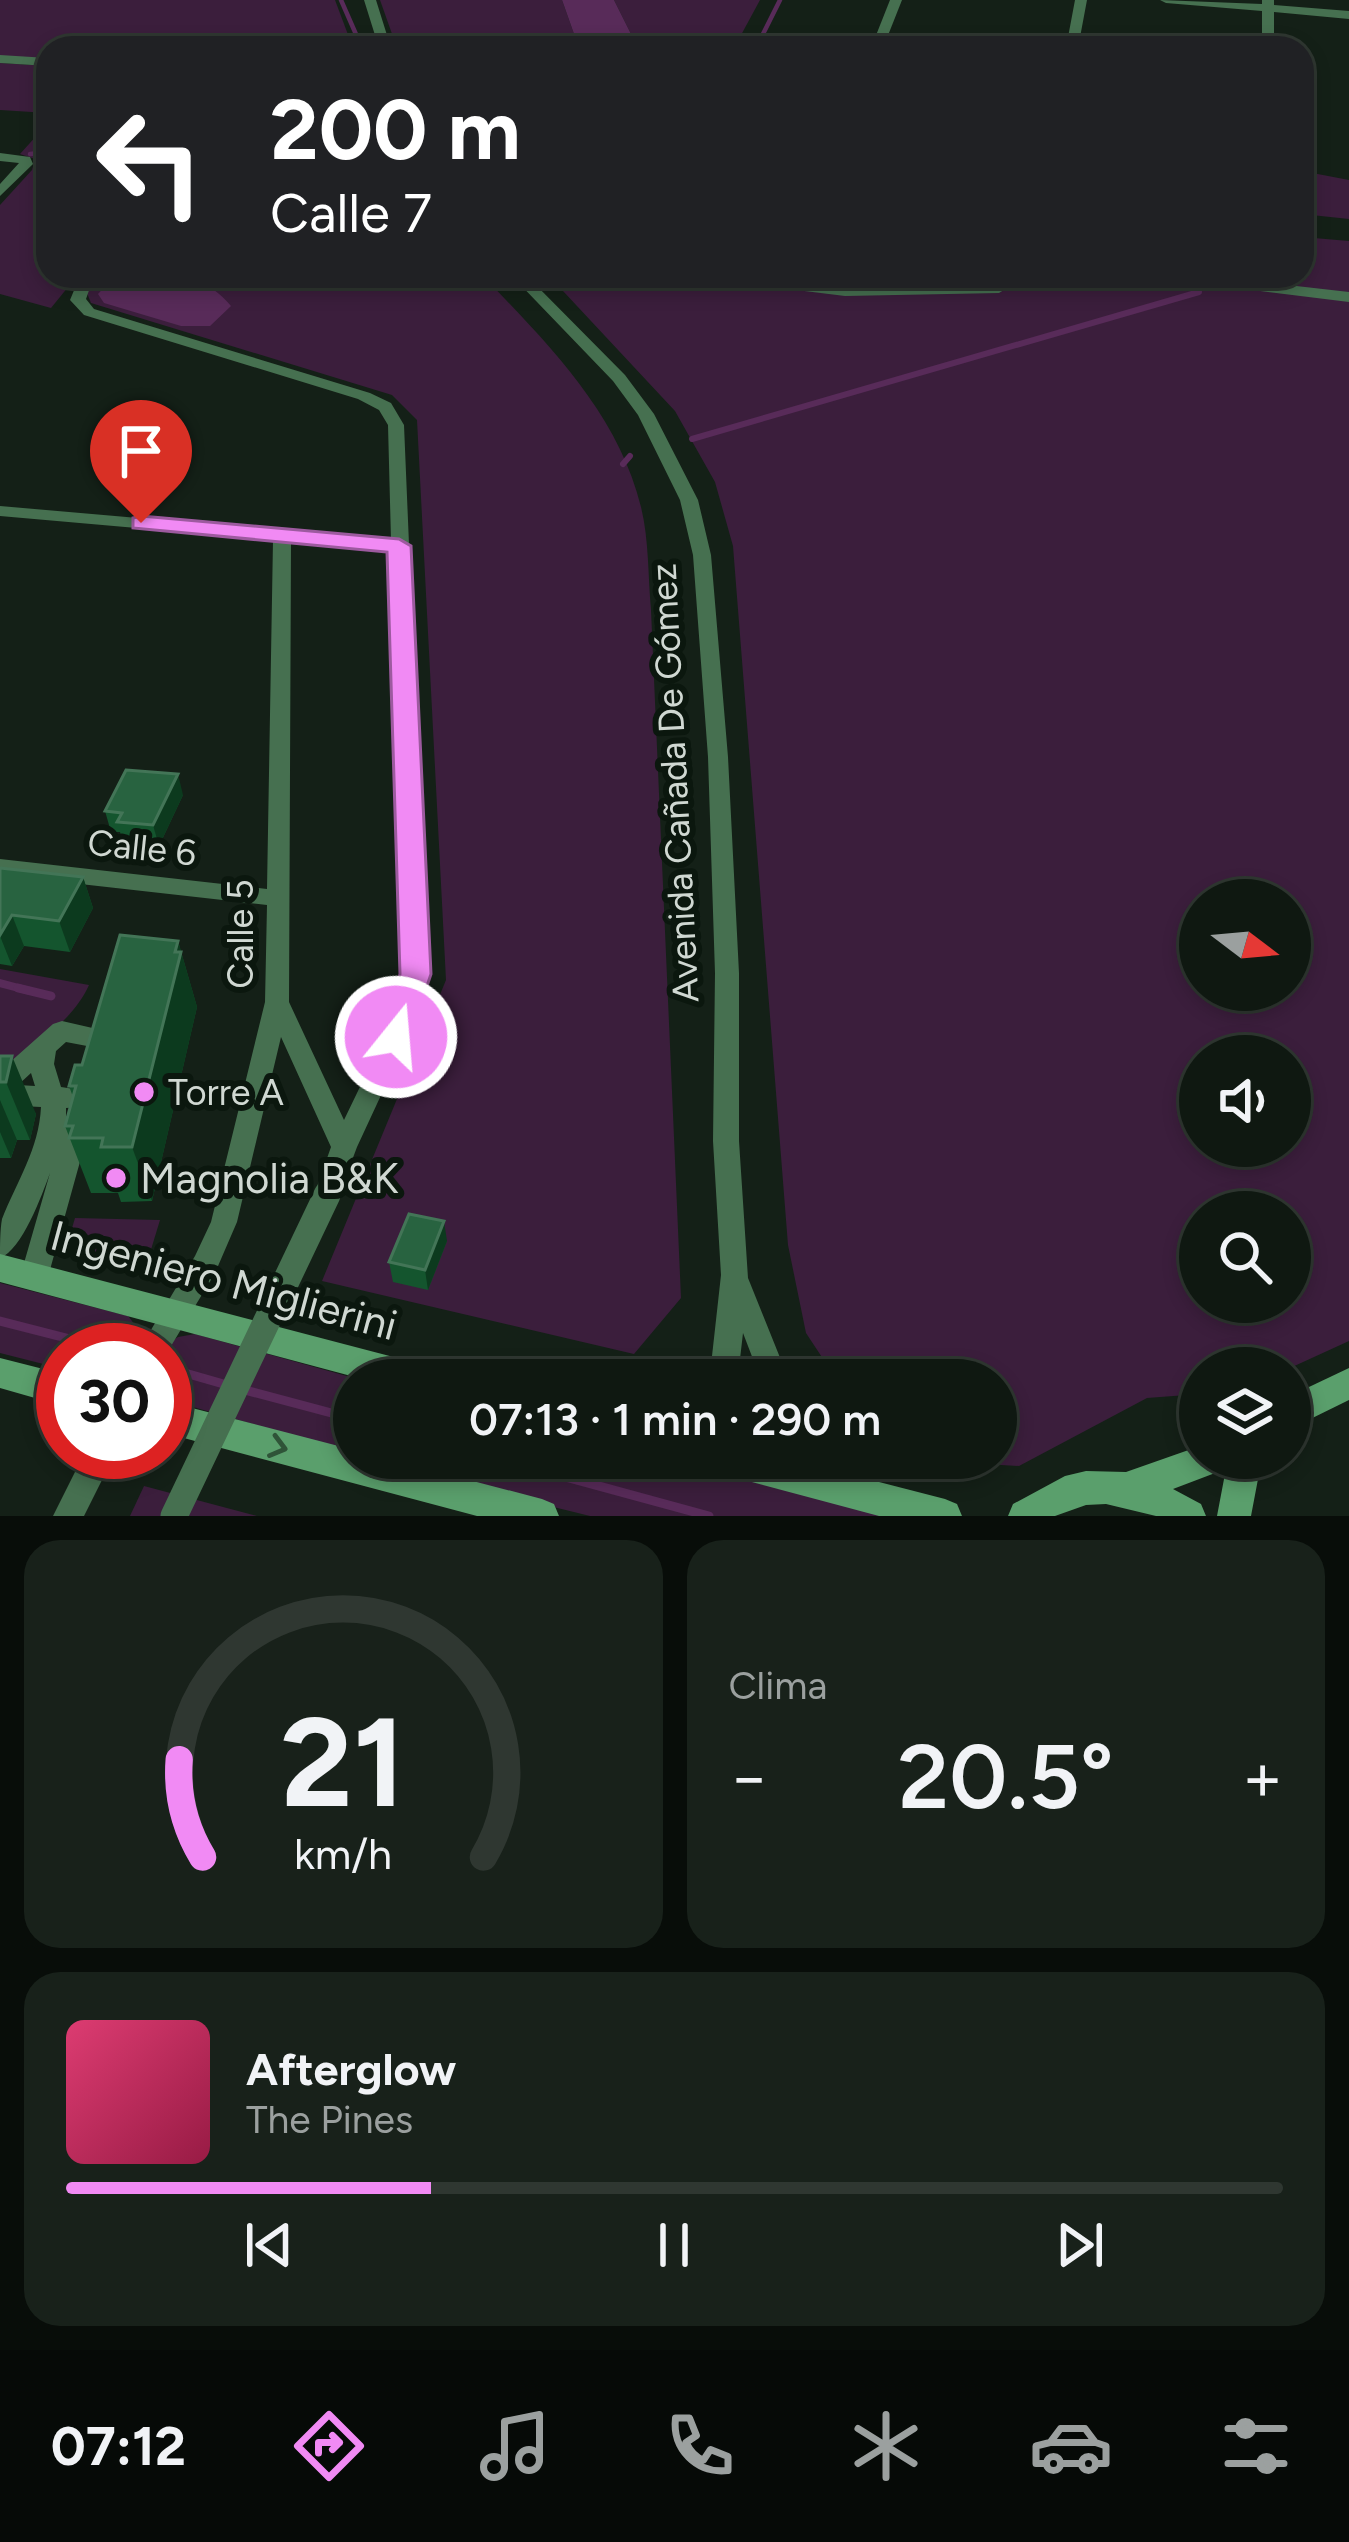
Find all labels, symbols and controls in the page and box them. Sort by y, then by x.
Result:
text: 200 m [270,79,521,180]
icon: left [72,84,228,240]
text: Calle 7 [270,181,432,246]
pin [90,400,192,523]
icon: arrive [108,418,174,484]
street label: Avenida Cañada De Gómez [642,562,707,1003]
street label: Calle 6 [85,820,198,875]
street label: Calle 5 [219,879,262,989]
north arrow [1179,879,1311,1011]
map controls [1179,879,1311,1479]
position arrow [333,974,459,1100]
button: sound [1179,1035,1311,1167]
place label: Torre A [168,1071,284,1114]
marker: Torre A [131,1079,157,1105]
place label: Magnolia B&K [140,1153,399,1204]
marker: Magnolia B&K [103,1165,129,1191]
button: search [1179,1191,1311,1323]
street label: Ingeniero Miglierini [45,1210,403,1351]
speed limit sign: 30 [36,1323,192,1479]
button: layers [1179,1347,1311,1479]
text: 07:13 · 1 min · 290 m [469,1392,881,1446]
one-way arrow [268,1433,288,1458]
text: Clima [729,1662,827,1709]
text: 21 [281,1687,406,1837]
text: 20.5° [898,1722,1114,1831]
text: − [729,1737,770,1817]
text: + [1242,1737,1283,1817]
text: km/h [294,1828,392,1880]
text: Afterglow [246,2042,456,2096]
text: The Pines [246,2096,413,2143]
icon: previous [236,2212,302,2278]
icon: pause [641,2212,707,2278]
icon: next [1047,2212,1113,2278]
icon: directions [287,2404,371,2488]
icon: music [473,2404,557,2488]
icon: phone [658,2404,742,2488]
icon: climate [844,2404,928,2488]
icon: car [1029,2404,1113,2488]
icon: filters [1214,2404,1298,2488]
text: 07:12 [51,2414,186,2479]

